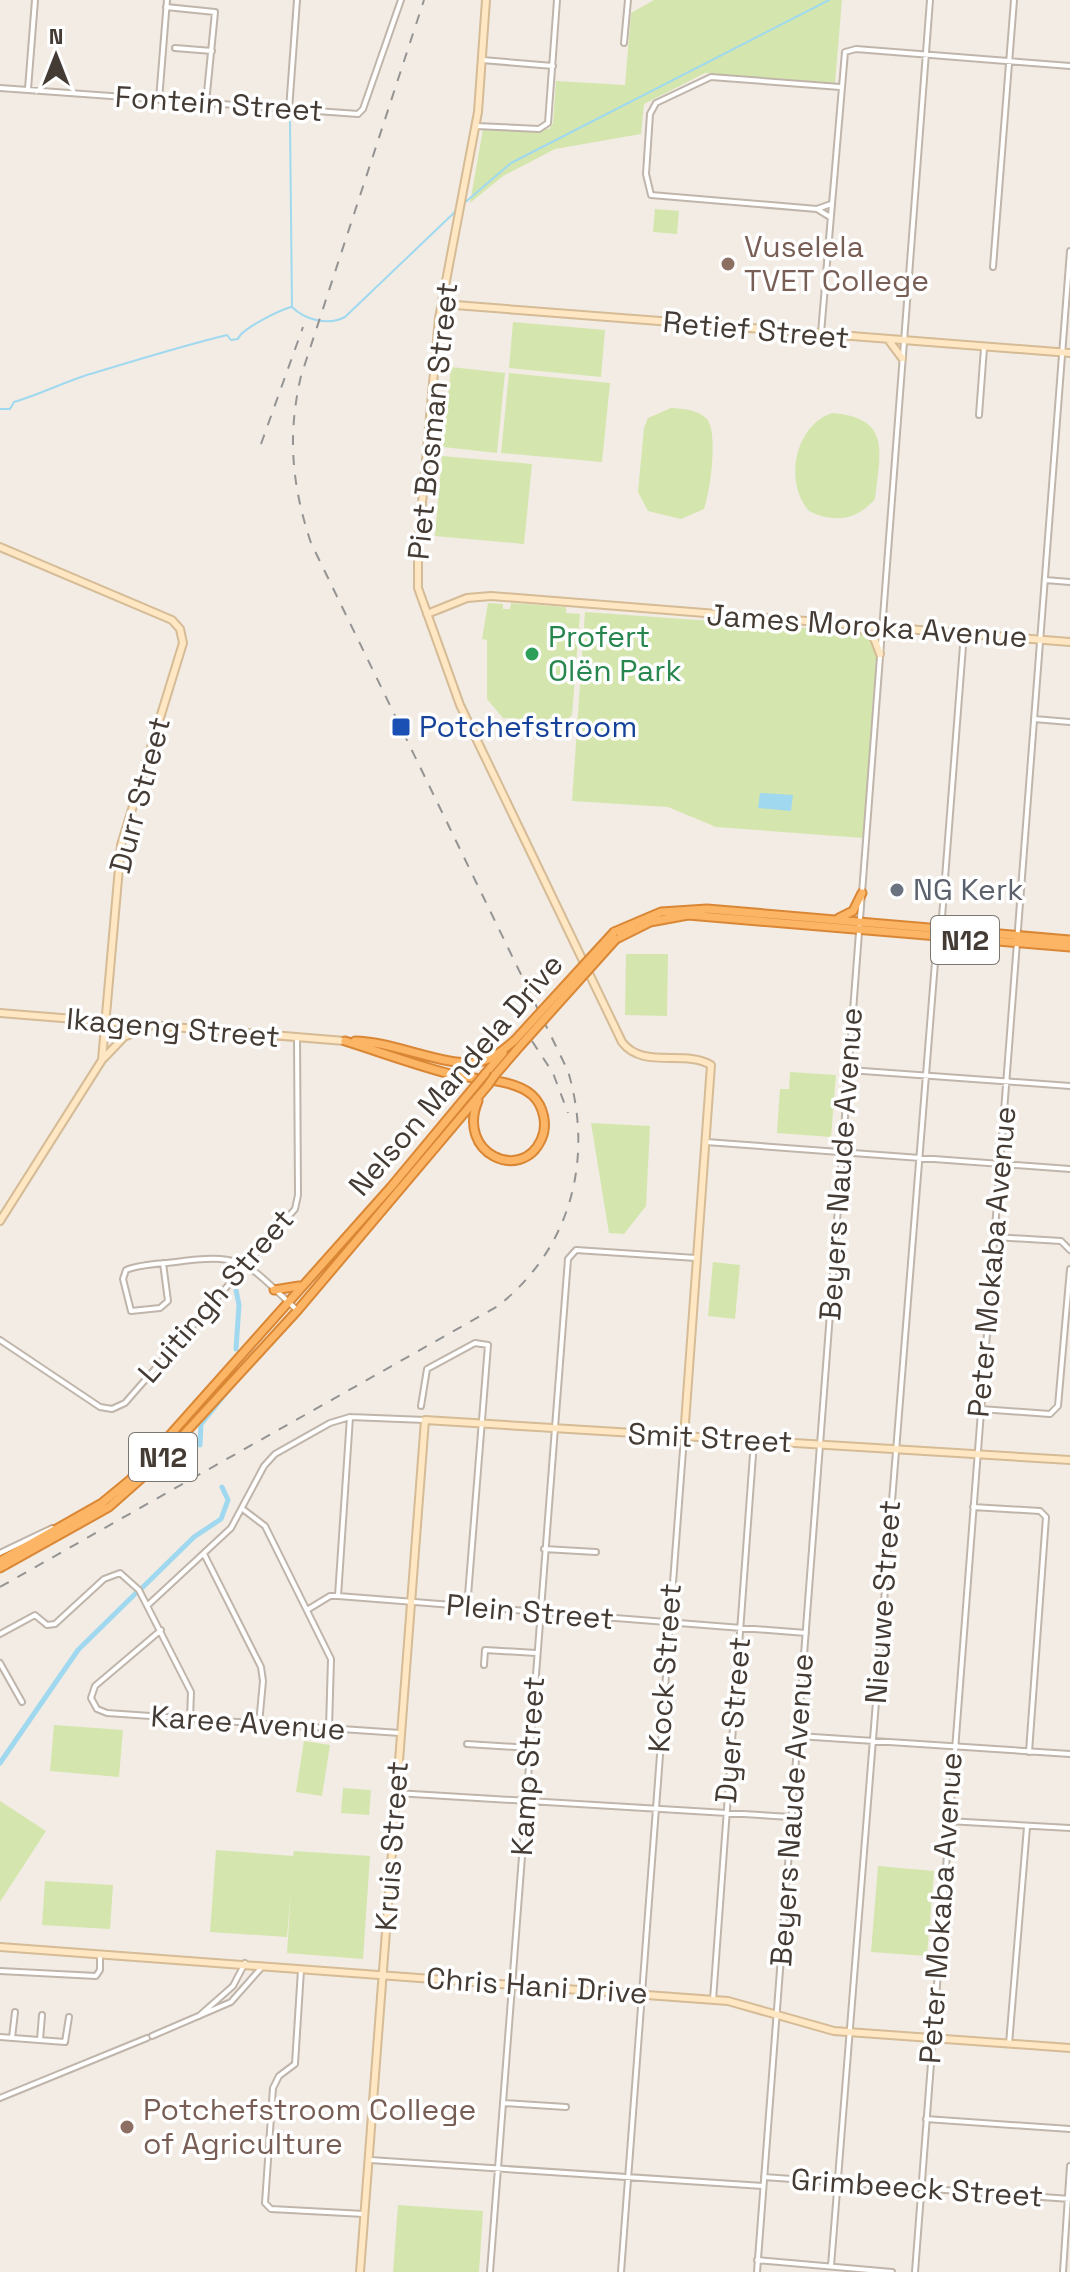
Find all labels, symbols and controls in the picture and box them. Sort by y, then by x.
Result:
north arrow [16,16,96,96]
text: N [49,22,63,50]
street label: Fontein Street [114,77,324,130]
place label: Vuselela TVET College [744,227,929,300]
marker: Vuselela TVET College [719,255,737,273]
street label: Piet Bosman Street [399,280,466,562]
street label: Retief Street [661,302,851,357]
street label: James Moroka Avenue [705,595,1029,656]
place label: Profert Olën Park [548,617,682,690]
marker: Profert Olën Park [523,645,541,663]
place label: Potchefstroom [419,707,637,746]
street label: Durr Street [100,712,179,877]
marker: Potchefstroom [390,716,412,738]
place label: NG Kerk [913,870,1023,909]
marker: NG Kerk [888,881,906,899]
road number: N12 [931,916,999,964]
street label: Nelson Mandela Drive [340,946,571,1204]
street label: Ikageng Street [65,999,281,1056]
street label: Beyers Naude Avenue [810,1006,871,1322]
street label: Peter Mokaba Avenue [958,1105,1025,1419]
street label: Luitingh Street [129,1200,302,1391]
street label: Smit Street [627,1414,793,1461]
road number: N12 [129,1433,197,1481]
street label: Nieuwe Street [856,1499,909,1705]
street label: Kock Street [639,1582,690,1754]
street label: Plein Street [445,1585,616,1638]
street label: Dyer Street [706,1635,759,1805]
street label: Beyers Naude Avenue [761,1652,822,1968]
street label: Kamp Street [502,1675,553,1857]
street label: Karee Avenue [149,1696,347,1749]
street label: Peter Mokaba Avenue [910,1751,971,2065]
street label: Kruis Street [366,1760,417,1932]
street label: Chris Hani Drive [425,1958,649,2013]
place label: Potchefstroom College of Agriculture [143,2090,476,2163]
marker: Potchefstroom College of Agriculture [118,2118,136,2136]
street label: Grimbeeck Street [790,2159,1044,2216]

